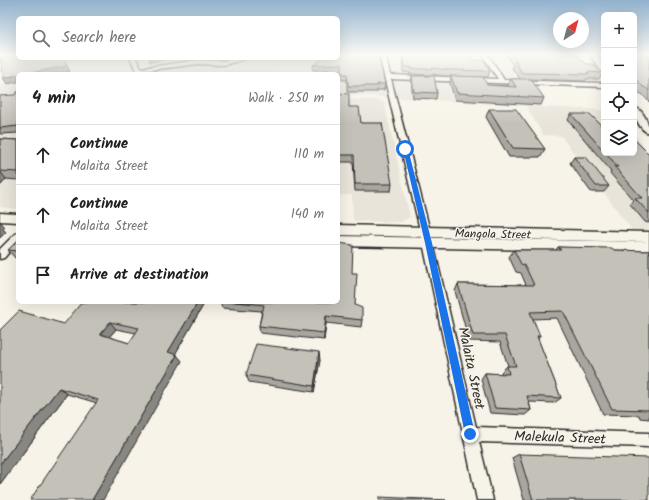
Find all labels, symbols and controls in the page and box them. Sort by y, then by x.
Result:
north arrow [553,12,589,48]
map controls [601,12,637,156]
button: + [601,12,637,48]
search box [16,16,340,60]
text: Search here [62,26,136,50]
icon: search [30,27,52,49]
button: − [601,48,637,84]
button: locate [601,84,637,120]
text: 4 min [32,85,76,112]
text: Walk · 250 m [248,88,324,109]
button: layers [601,120,637,156]
text: Continue [70,132,128,156]
route start [396,140,414,158]
icon: ahead [32,144,54,166]
text: 110 m [294,144,324,165]
text: Malaita Street [70,156,148,177]
text: Continue [70,192,128,216]
icon: ahead [32,204,54,226]
text: 140 m [291,204,324,225]
text: Malaita Street [70,216,148,237]
street label: Mangola Street [455,224,532,245]
text: Arrive at destination [70,263,209,287]
icon: arrive [32,264,54,286]
street label: Malaita Street [452,325,491,412]
route end [461,425,479,443]
street label: Malekula Street [514,425,607,451]

